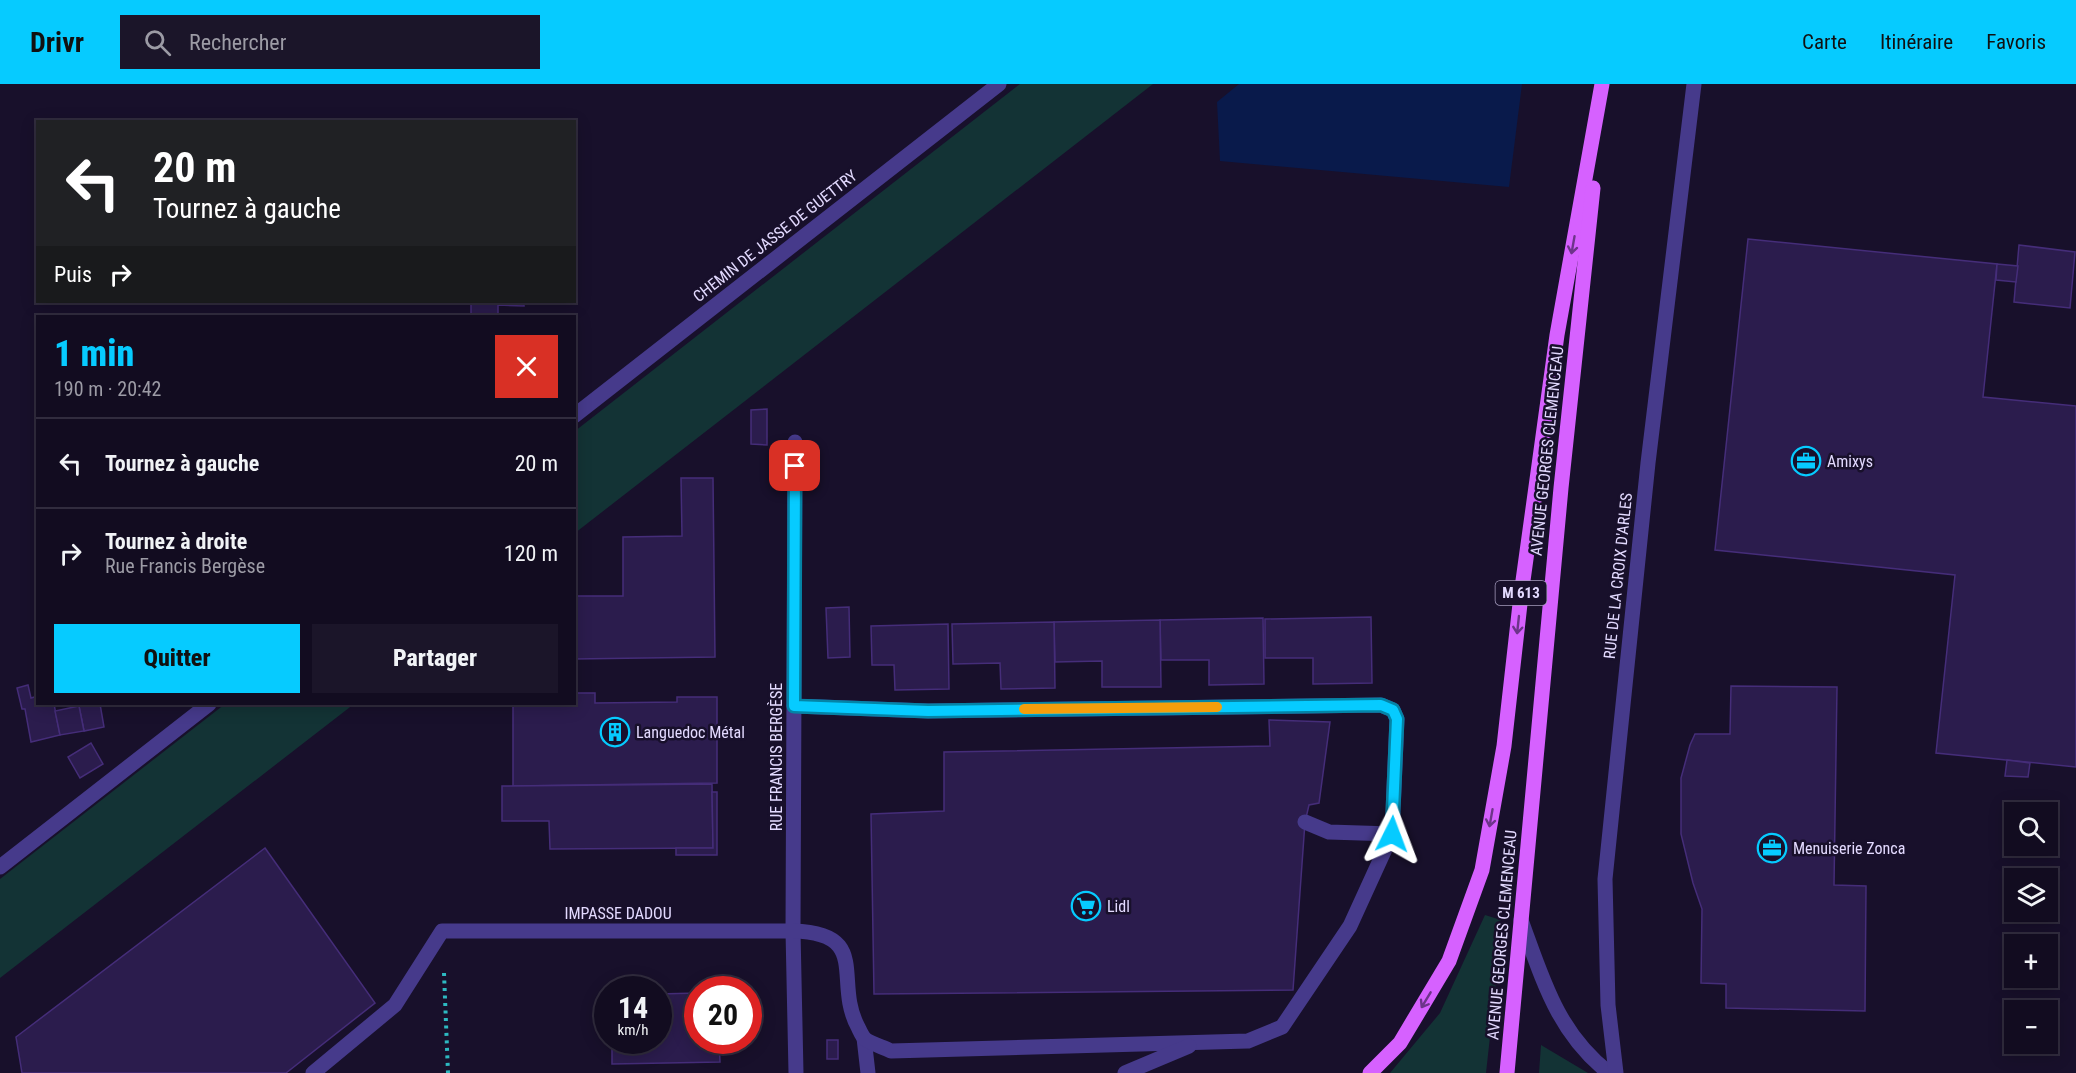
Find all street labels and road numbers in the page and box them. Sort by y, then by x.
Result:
street label: CHEMIN DE JASSE DE GUETTRY [689,166,861,306]
street label: AVENUE GEORGES CLEMENCEAU [1527,345,1567,557]
street label: RUE DE LA CROIX D'ARLES [1600,492,1636,660]
road number: M 613 [1496,581,1546,605]
street label: RUE FRANCIS BERGÈSE [767,683,786,831]
street label: AVENUE GEORGES CLEMENCEAU [1483,829,1521,1041]
street label: IMPASSE DADOU [564,904,672,923]

